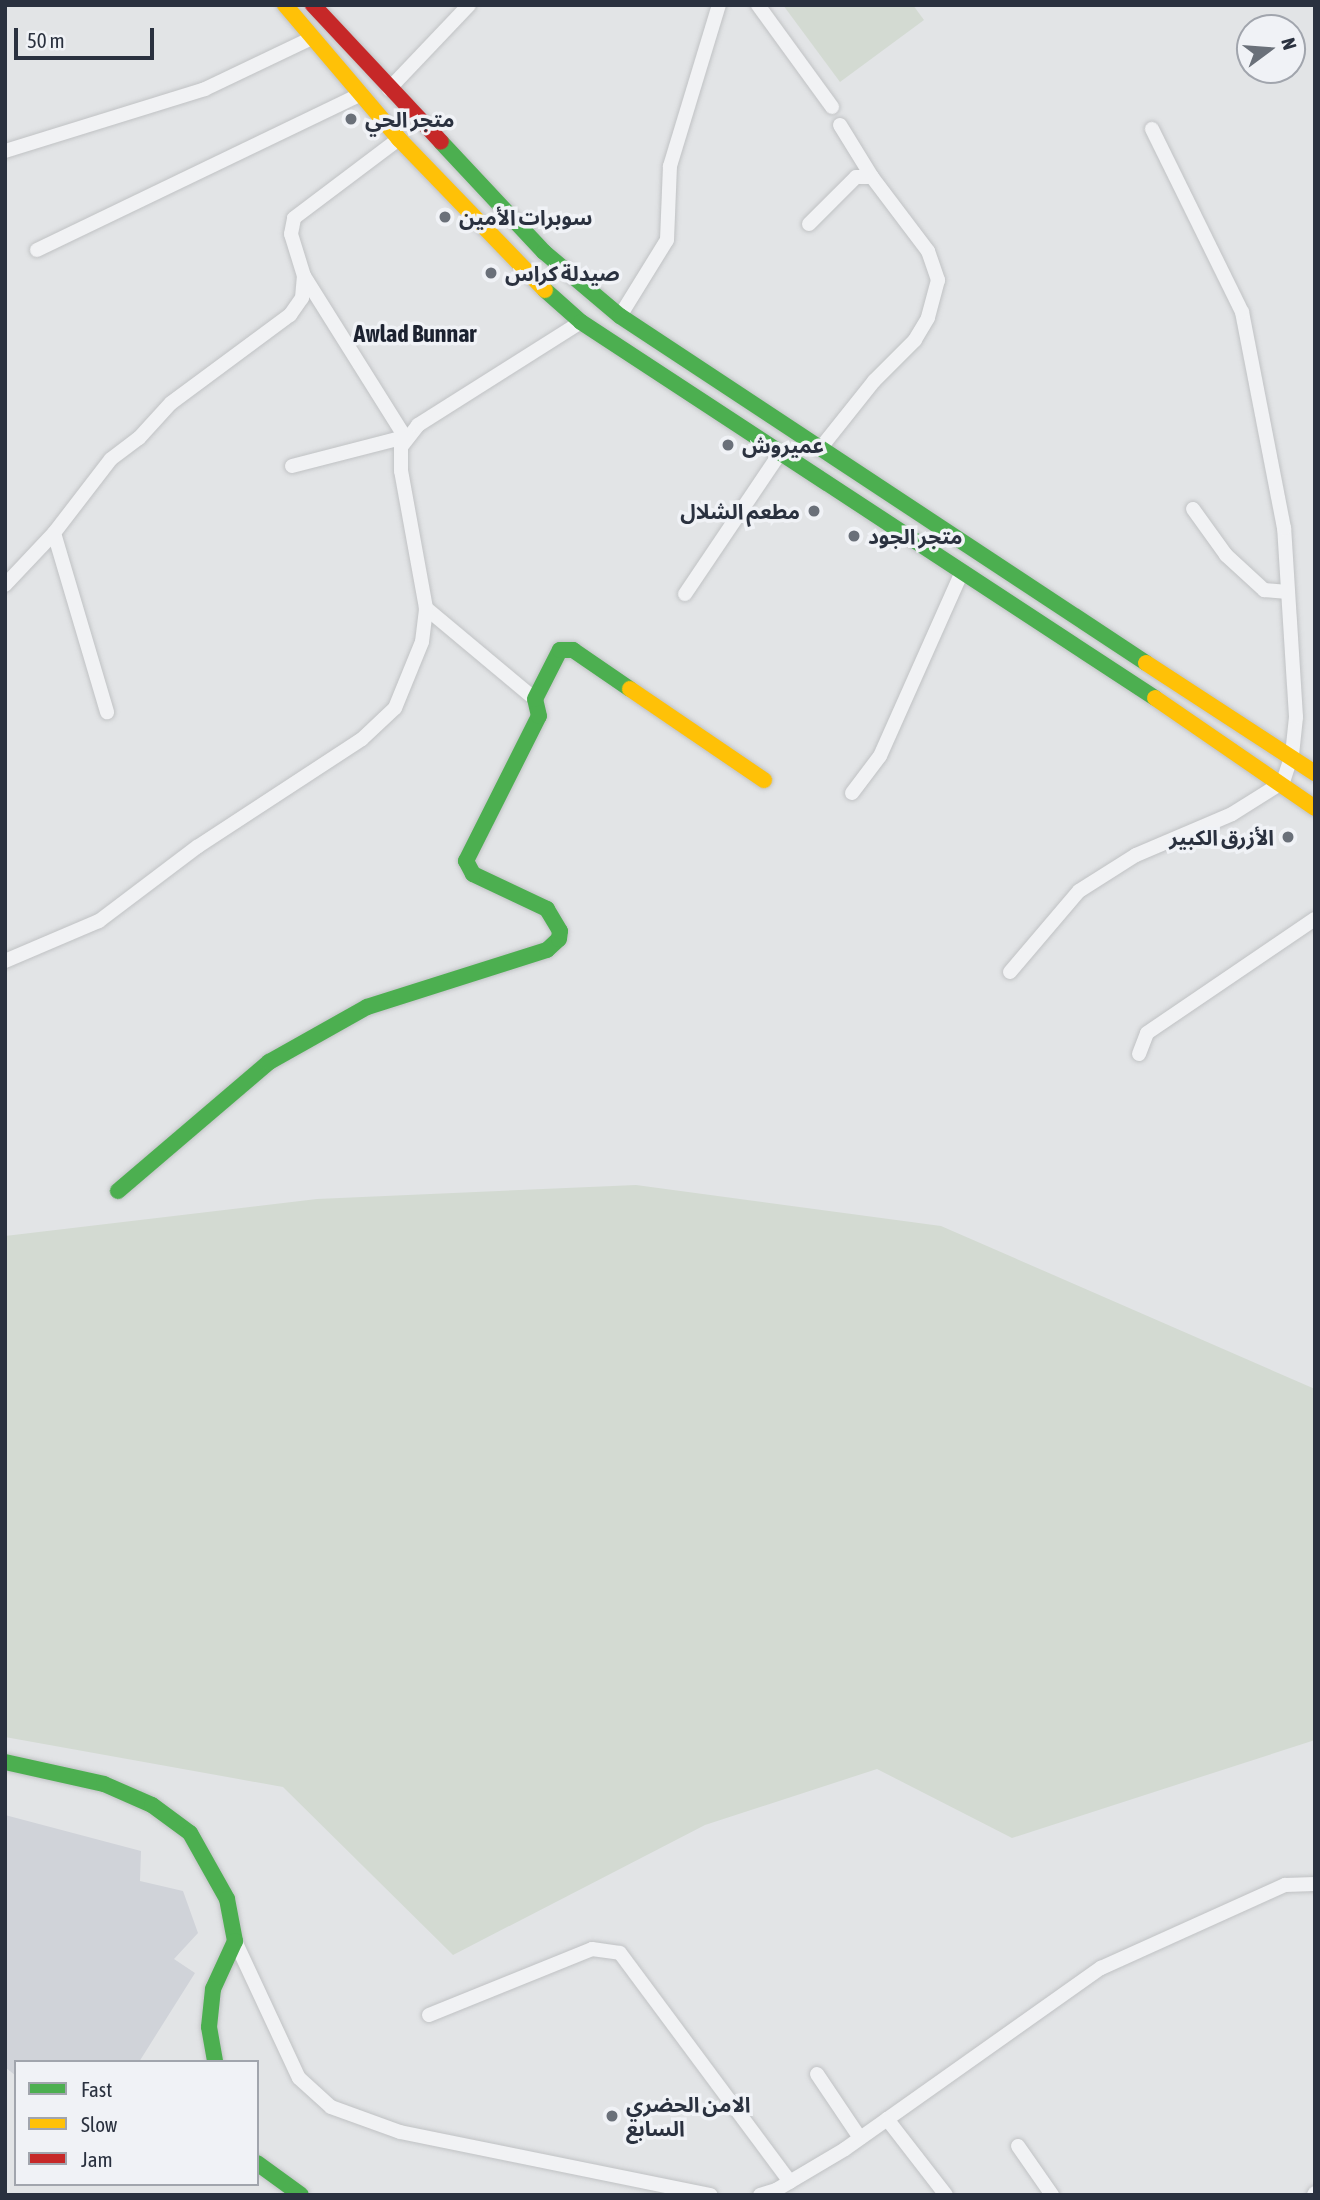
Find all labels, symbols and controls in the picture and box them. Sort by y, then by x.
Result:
scale bar [18,14,158,58]
north arrow [1236,14,1306,84]
text: 50 m [27,28,65,52]
text: N [1277,35,1301,52]
place label: متجر الحي [365,106,454,132]
marker: متجر الحي [343,111,359,127]
place label: سوبرات الأمين [459,204,592,230]
marker: سوبرات الأمين [437,209,453,225]
place label: صيدلة كراس [505,260,620,286]
marker: صيدلة كراس [483,265,499,281]
district label: Awlad Bunnar [354,320,476,348]
place label: عميروش [742,432,824,458]
marker: عميروش [720,437,736,453]
place label: مطعم الشلال [680,498,800,524]
marker: مطعم الشلال [806,503,822,519]
place label: متجر الجود [868,523,962,549]
marker: متجر الجود [846,528,862,544]
place label: الأزرق الكبير [1169,824,1274,850]
marker: الأزرق الكبير [1280,829,1296,845]
legend [14,2060,259,2186]
text: Fast [81,2077,112,2101]
place label: الامن الحضري السابع [626,2091,750,2141]
marker: الامن الحضري السابع [604,2108,620,2124]
text: Slow [81,2112,117,2136]
text: Jam [81,2147,113,2171]

